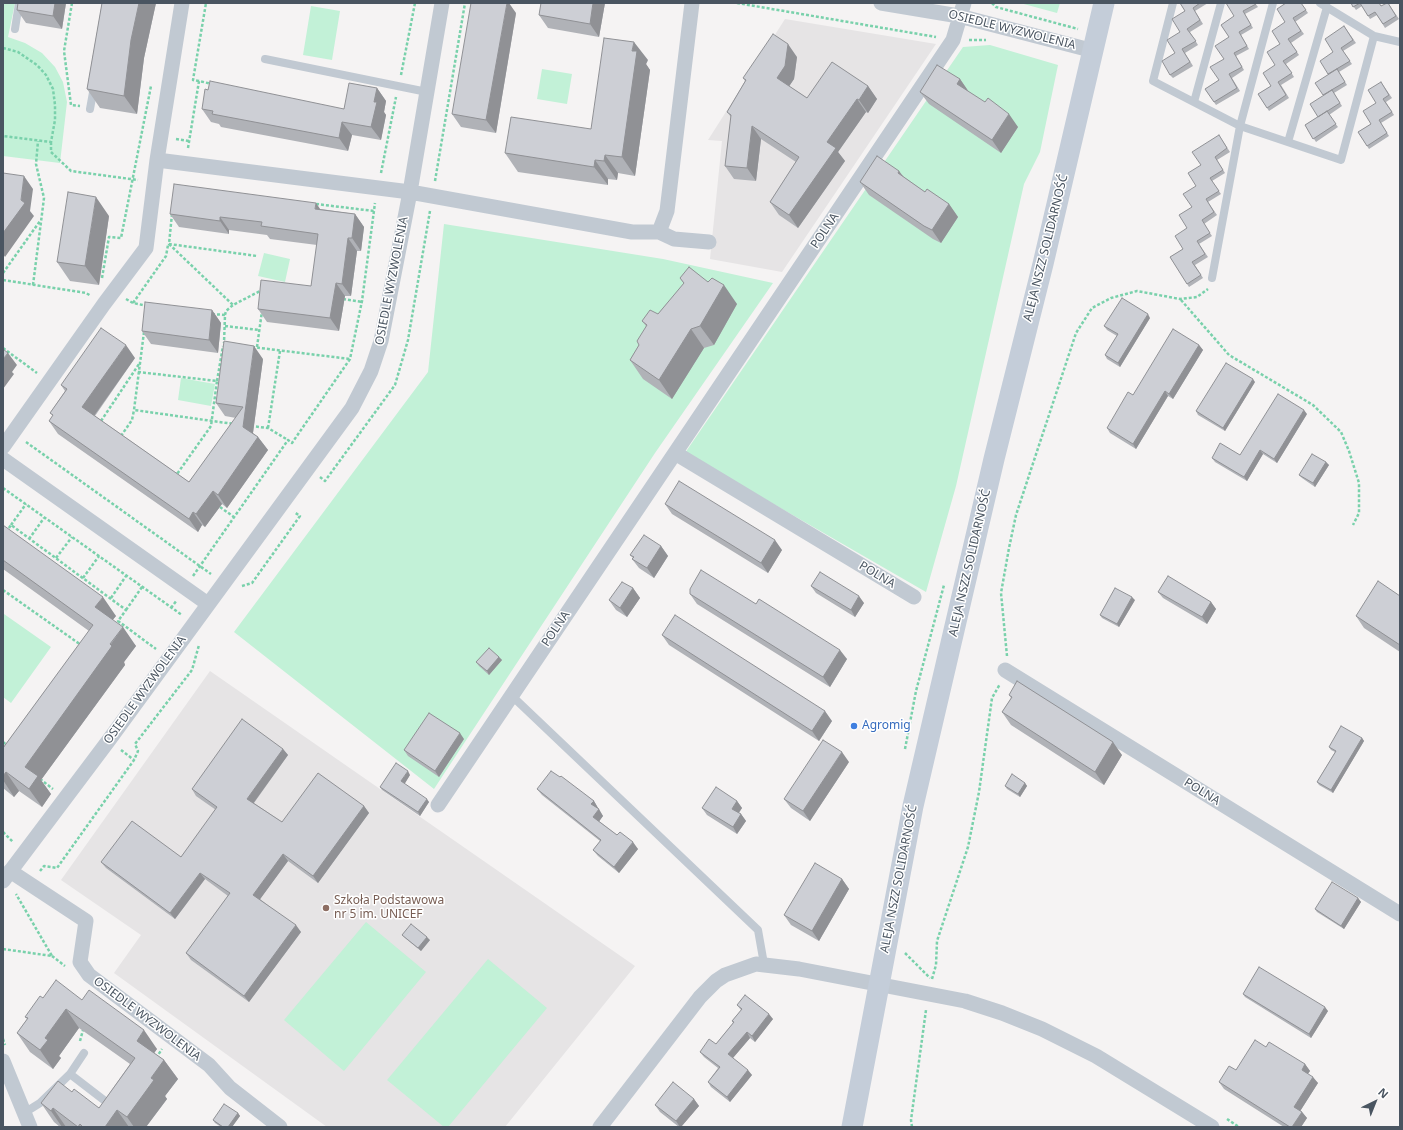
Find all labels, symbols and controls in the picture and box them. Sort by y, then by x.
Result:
street label: OSIEDLE WYZWOLENIA [947,7,1077,53]
street label: ALEJA NSZZ SOLIDARNOŚĆ [1021,173,1071,323]
street label: POLNA [808,211,842,251]
street label: OSIEDLE WYZWOLENIA [372,216,412,346]
street label: ALEJA NSZZ SOLIDARNOŚĆ [946,488,994,638]
street label: POLNA [856,559,898,591]
street label: POLNA [539,609,573,649]
street label: OSIEDLE WYZWOLENIA [101,633,189,747]
place label: Agromig [862,719,911,733]
marker: Agromig [849,721,859,731]
street label: POLNA [1181,775,1223,809]
street label: ALEJA NSZZ SOLIDARNOŚĆ [878,804,920,954]
place label: Szkoła Podstawowa nr 5 im. UNICEF [334,894,444,922]
marker: Szkoła Podstawowa nr 5 im. UNICEF [321,903,331,913]
street label: OSIEDLE WYZWOLENIA [91,974,203,1064]
north arrow [1355,1082,1395,1122]
text: N [1375,1084,1392,1101]

